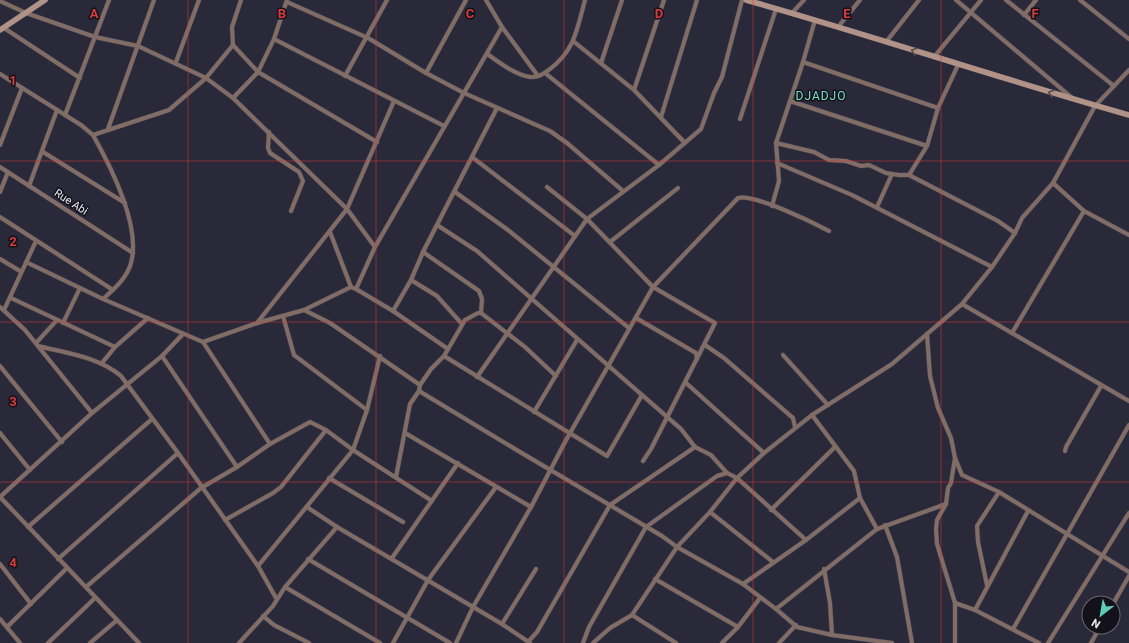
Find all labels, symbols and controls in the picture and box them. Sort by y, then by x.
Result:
text: A [90,6,99,21]
text: B [278,6,286,21]
text: C [466,6,475,21]
text: D [655,6,663,21]
text: E [843,6,851,21]
text: F [1031,6,1039,21]
one-way arrow [910,47,917,56]
text: 1 [9,73,17,88]
district label: DJADJO [796,89,846,103]
one-way arrow [1048,89,1055,98]
street label: Rue Abi [52,186,90,218]
text: 2 [9,234,17,249]
text: 3 [9,394,17,409]
text: 4 [9,555,17,570]
north arrow [1081,595,1121,635]
text: N [1089,615,1103,631]

